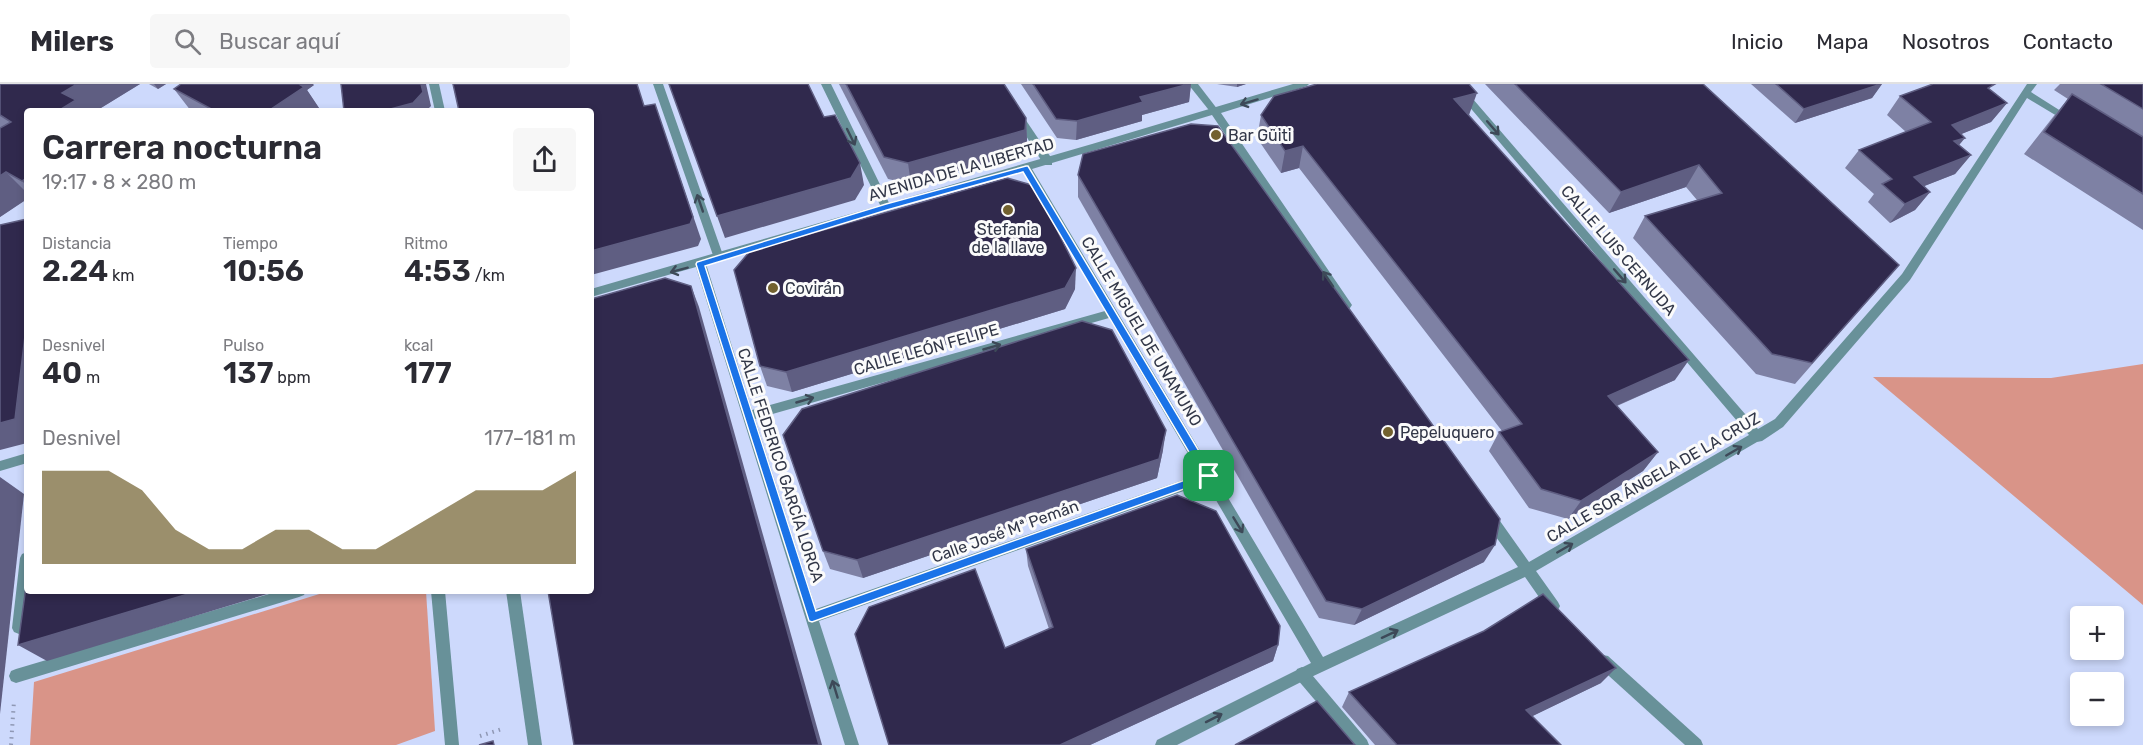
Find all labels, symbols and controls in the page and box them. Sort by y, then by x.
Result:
search box [150,14,570,68]
text: Milers [30,25,114,58]
icon: search [171,25,204,58]
text: Buscar aquí [219,28,340,55]
text: Inicio [1731,29,1783,54]
text: Mapa [1816,29,1869,54]
text: Nosotros [1902,29,1990,54]
text: Contacto [2023,29,2113,54]
one-way arrow [1240,97,1259,108]
one-way arrow [1486,120,1500,135]
place label: Bar Güiti [1228,126,1292,145]
one-way arrow [846,127,858,145]
text: Carrera nocturna [42,128,322,167]
button: share [513,128,576,191]
marker: Bar Güiti [1209,128,1223,142]
street label: AVENIDA DE LA LIBERTAD [866,134,1056,205]
text: 19:17 · 8 × 280 m [42,170,196,194]
street label: CALLE LUIS CERNUDA [1557,182,1680,319]
one-way arrow [693,194,704,213]
marker: Stefania de la llave [1001,203,1015,217]
place label: Stefania de la llave [971,220,1045,257]
street label: CALLE MIGUEL DE UNAMUNO [1077,233,1206,430]
text: Distancia [42,234,111,253]
text: Tiempo [223,234,278,253]
text: Ritmo [404,234,448,253]
text: 2.24 [42,253,108,289]
text: 10:56 [223,253,304,289]
text: 4:53 [404,253,471,289]
one-way arrow [670,264,689,276]
text: km [108,266,135,285]
text: /km [471,266,505,285]
one-way arrow [1613,268,1627,283]
one-way arrow [1322,271,1334,287]
place label: Covirán [785,279,842,298]
marker: Covirán [766,281,780,295]
street label: CALLE LEÓN FELIPE [851,319,1001,379]
text: Desnivel [42,336,105,355]
text: Pulso [223,336,264,355]
text: kcal [404,336,433,355]
one-way arrow [983,341,1002,352]
street label: CALLE FEDERICO GARCÍA LORCA [734,346,828,585]
text: 40 [42,355,82,391]
text: 137 [223,355,273,391]
text: 177 [404,355,452,391]
text: m [82,368,100,387]
text: bpm [273,368,311,387]
one-way arrow [795,394,814,405]
street label: CALLE SOR ÁNGELA DE LA CRUZ [1543,408,1763,546]
place label: Pepeluquero [1400,423,1494,442]
marker: Pepeluquero [1381,425,1395,439]
text: Desnivel [42,426,121,450]
text: 177–181 m [484,426,576,450]
one-way arrow [1725,444,1742,456]
pin [1183,450,1234,501]
icon: arrive [1192,459,1225,492]
street label: Calle José Mª Pemán [929,496,1081,567]
one-way arrow [1232,516,1244,533]
one-way arrow [1556,542,1573,554]
map controls [2070,606,2124,726]
button: + [2070,606,2124,660]
one-way arrow [1381,628,1399,639]
button: − [2070,672,2124,726]
one-way arrow [829,680,840,699]
one-way arrow [1205,712,1223,724]

